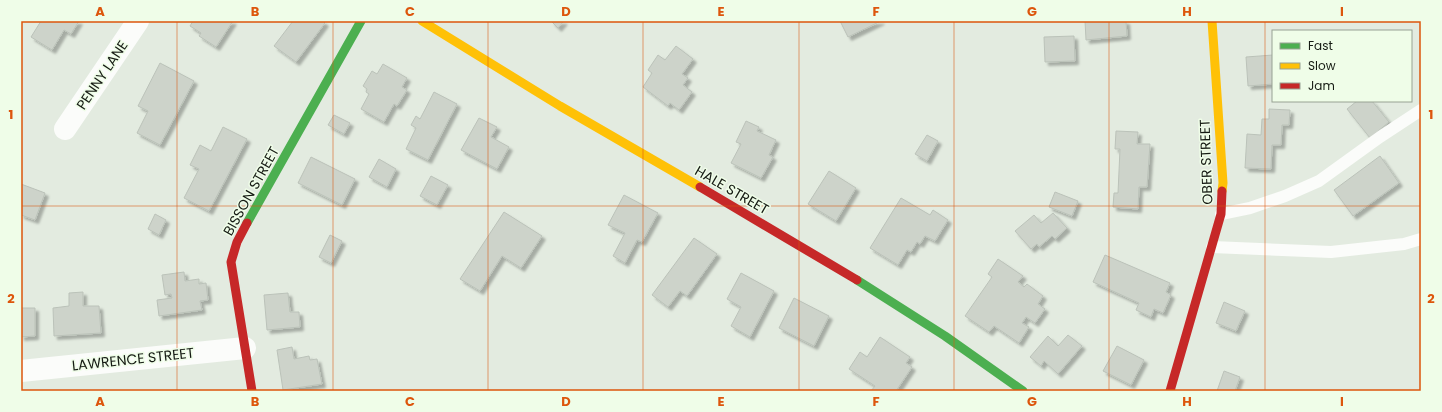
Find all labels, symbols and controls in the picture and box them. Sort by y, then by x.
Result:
text: A [95,2,105,21]
text: B [251,2,260,21]
text: C [405,2,415,21]
text: D [561,2,571,21]
text: E [717,2,725,21]
text: F [872,2,880,21]
text: G [1027,2,1037,21]
text: H [1182,2,1192,21]
text: I [1340,2,1344,21]
legend [1272,30,1412,102]
street label: PENNY LANE [72,36,132,114]
text: Fast [1308,37,1333,54]
text: Slow [1308,57,1336,74]
text: Jam [1308,77,1335,94]
text: 1 [9,105,13,124]
text: 1 [1429,105,1433,124]
street label: OBER STREET [1195,119,1217,205]
street label: BISSON STREET [218,142,284,239]
street label: HALE STREET [691,161,773,219]
text: 2 [7,289,15,308]
text: 2 [1427,289,1435,308]
street label: LAWRENCE STREET [71,343,195,375]
text: A [95,392,105,411]
text: B [251,392,260,411]
text: C [405,392,415,411]
text: D [561,392,571,411]
text: E [717,392,725,411]
text: F [872,392,880,411]
text: G [1027,392,1037,411]
text: H [1182,392,1192,411]
text: I [1340,392,1344,411]

